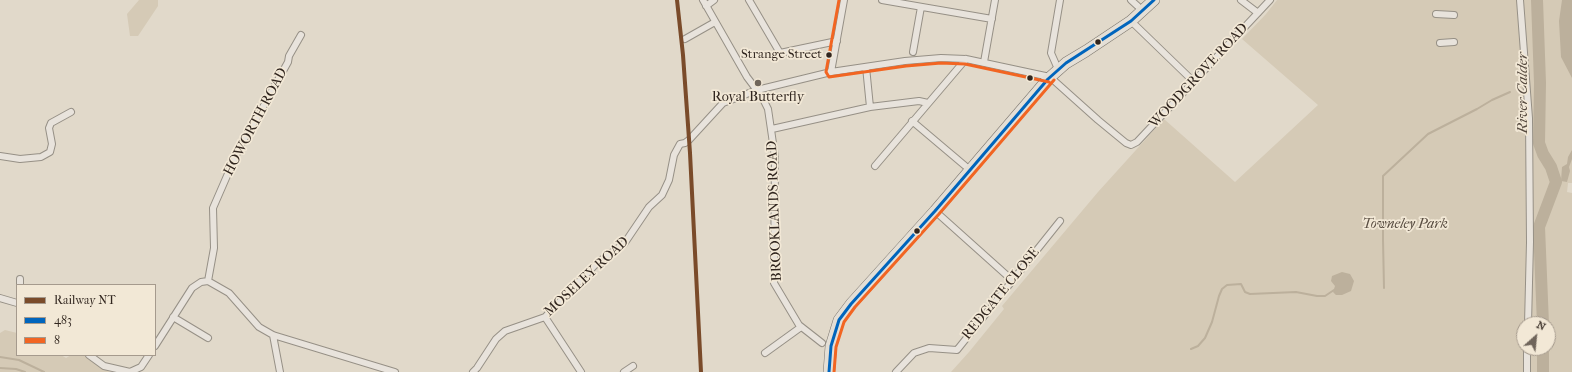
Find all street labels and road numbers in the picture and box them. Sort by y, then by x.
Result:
street label: WOODGROVE ROAD [1146,20,1252,132]
street label: HOWORTH ROAD [221,65,291,179]
street label: BROOKLANDS ROAD [764,140,786,282]
street label: MOSELEY ROAD [541,234,633,320]
street label: REDGATE CLOSE [959,245,1043,343]

